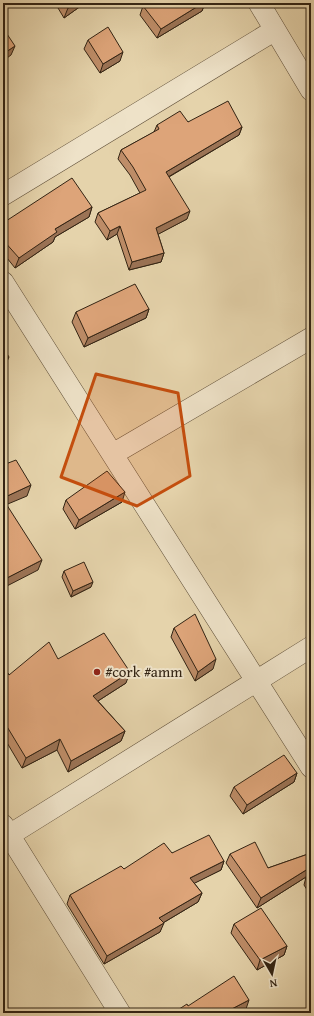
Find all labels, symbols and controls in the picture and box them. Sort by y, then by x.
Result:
place label: #cork #amm [105,661,183,682]
marker: #cork #amm [92,667,102,677]
north arrow [252,954,292,994]
text: N [268,975,278,992]

